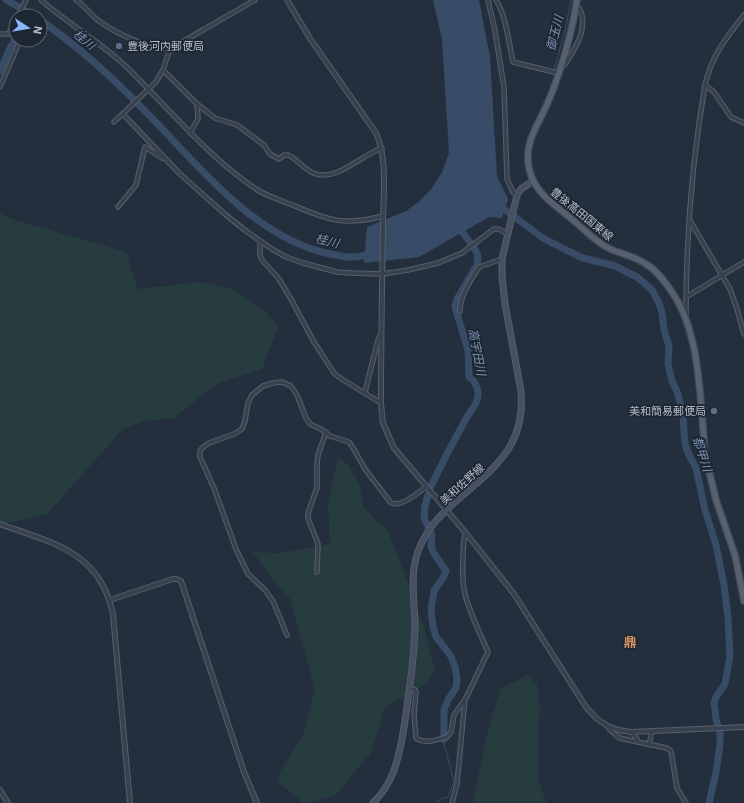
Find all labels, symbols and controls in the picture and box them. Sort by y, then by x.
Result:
north arrow [8,8,48,48]
water label: 御玉川 [544,12,567,52]
text: N [30,25,44,35]
water label: 桂川 [70,27,99,54]
place label: 豊後河内郵便局 [127,40,204,53]
marker: 豊後河内郵便局 [114,41,124,51]
street label: 豊後高田国東線 [548,185,616,244]
water label: 桂川 [314,231,342,251]
water label: 高宇田川 [466,327,489,379]
place label: 美和簡易郵便局 [629,405,706,418]
marker: 美和簡易郵便局 [709,406,719,416]
water label: 都甲川 [690,435,715,475]
street label: 美和佐野線 [438,461,487,508]
district label: 鼎 [623,635,637,650]

